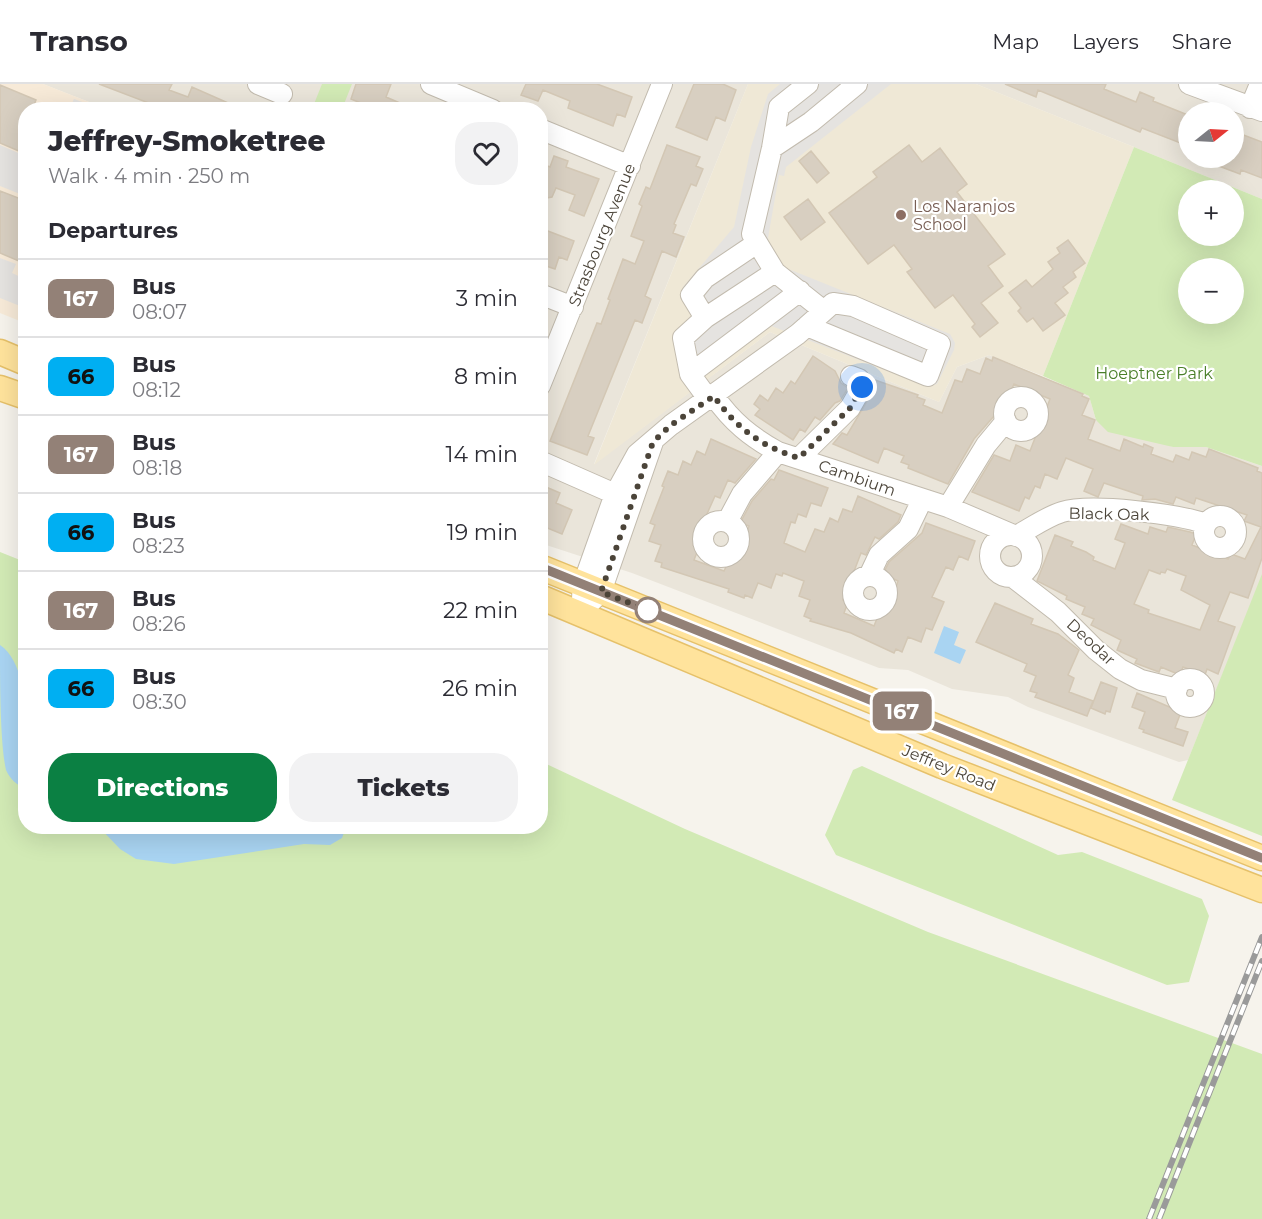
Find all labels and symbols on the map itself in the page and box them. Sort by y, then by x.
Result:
north arrow [1178,102,1244,168]
street label: Strasbourg Avenue [565,161,639,309]
place label: Los Naranjos School [913,197,1015,234]
marker: Los Naranjos School [894,208,908,222]
park label: Hoeptner Park [1095,364,1213,383]
your location [847,372,877,402]
street label: Cambium [816,456,898,500]
street label: Black Oak [1068,504,1150,524]
unlabelled marker [635,597,661,623]
street label: Deodar [1063,615,1119,669]
line badge: 167 [868,692,936,730]
street label: Jeffrey Road [899,740,998,795]

